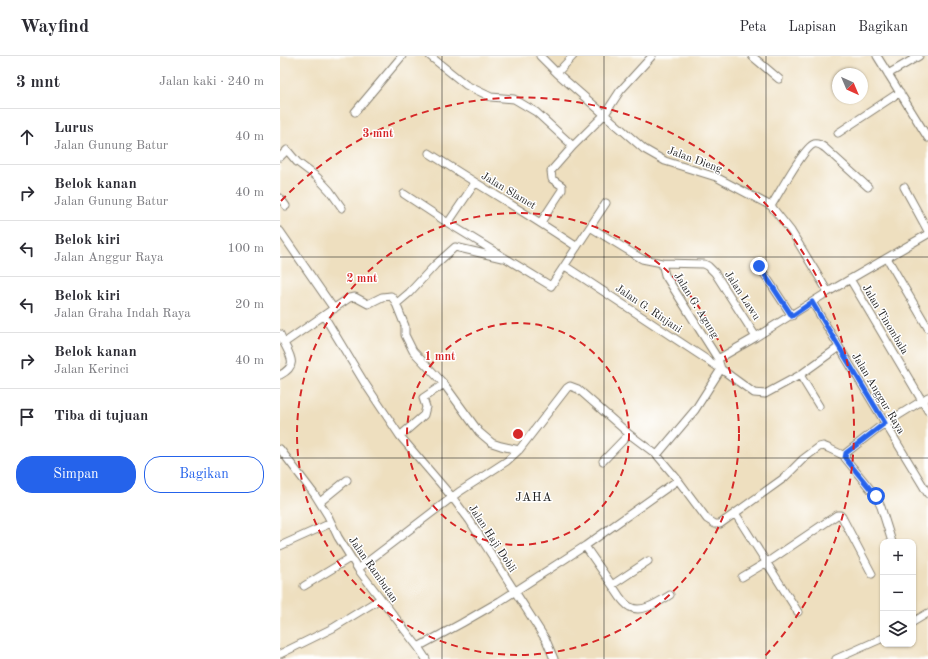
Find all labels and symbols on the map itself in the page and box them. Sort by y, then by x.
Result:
north arrow [832,68,868,104]
text: 3 mnt [363,128,394,140]
street label: Jalan Dieng [666,145,723,175]
street label: Jalan Slamet [479,171,538,212]
route end [750,257,768,275]
street label: Jalan Lawu [722,269,762,322]
street label: Jalan G. Agung [671,271,720,341]
text: 2 mnt [347,273,378,285]
street label: Jalan G. Rinjani [613,283,683,335]
street label: Jalan Tinombala [860,283,910,357]
text: 1 mnt [425,351,456,363]
street label: Jalan Anggur Raya [849,351,907,437]
centre of rings [511,427,525,441]
route start [867,487,885,505]
district label: JAHA [515,492,553,504]
street label: Jalan Haji Dobli [466,503,518,575]
street label: Jalan Rambutan [346,535,400,605]

